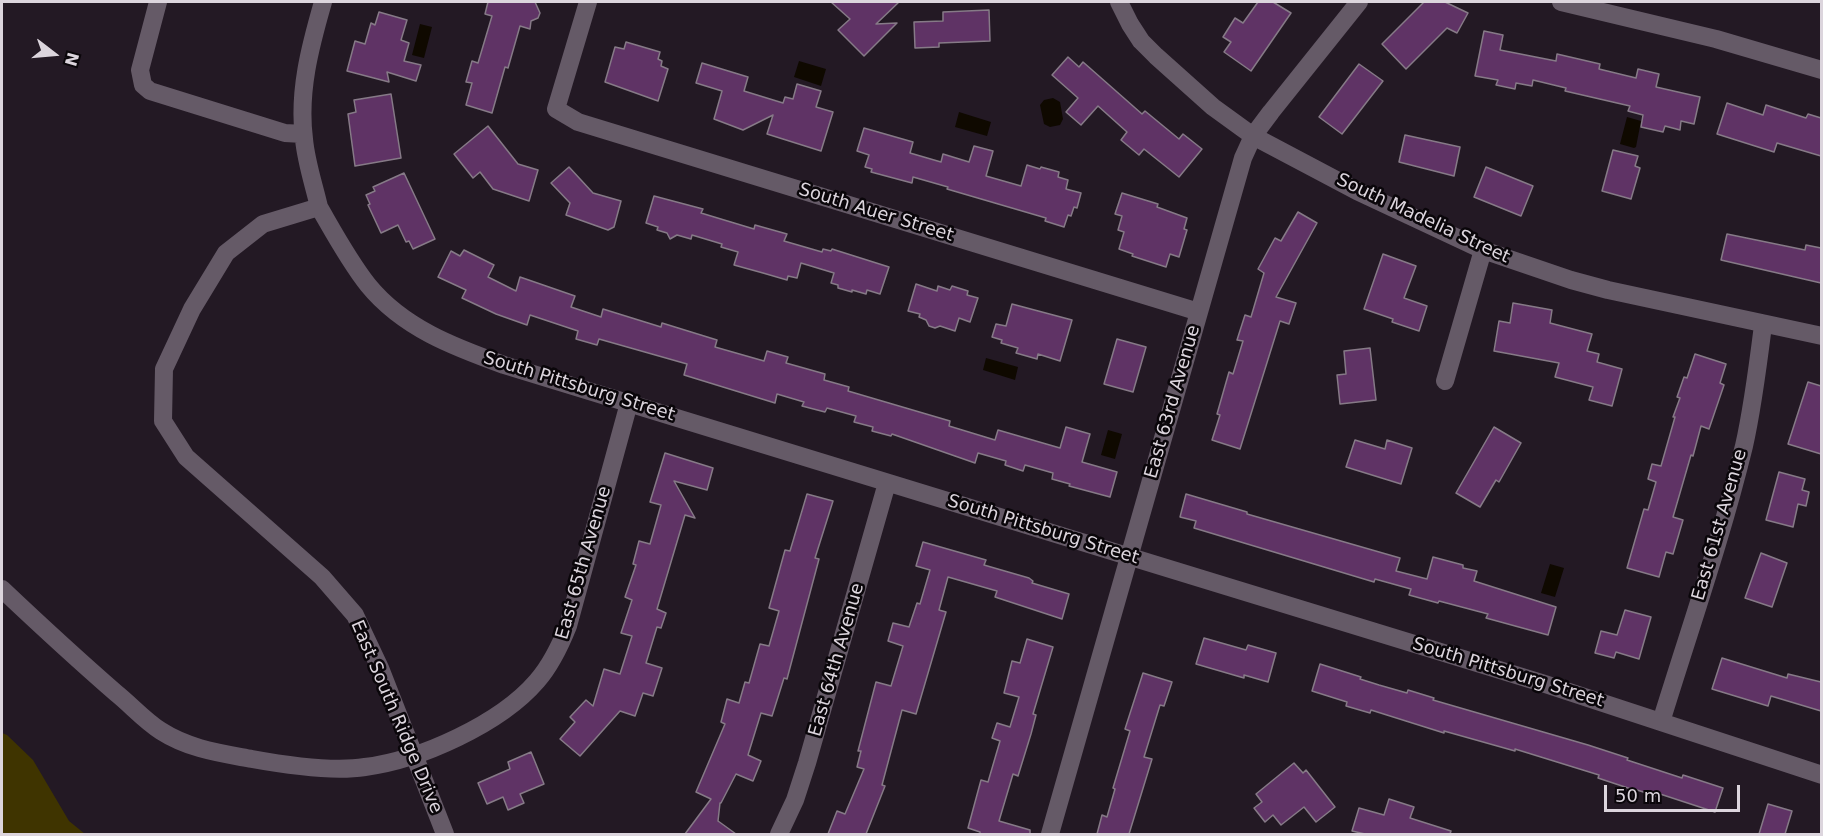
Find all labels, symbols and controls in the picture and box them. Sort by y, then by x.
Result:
north arrow [24,24,84,84]
text: N [61,50,83,68]
street label: South Madelia Street [1333,169,1513,269]
street label: South Auer Street [796,179,956,247]
street label: East 63rd Avenue [1141,323,1205,481]
street label: South Pittsburg Street [481,348,677,426]
street label: East 61st Avenue [1688,447,1752,603]
street label: East 65th Avenue [552,484,616,642]
street label: South Pittsburg Street [945,491,1141,569]
street label: East 64th Avenue [805,581,869,739]
street label: East South Ridge Drive [345,617,447,817]
street label: South Pittsburg Street [1410,634,1606,712]
scale bar [1607,773,1744,811]
text: 50 m [1615,785,1661,806]

